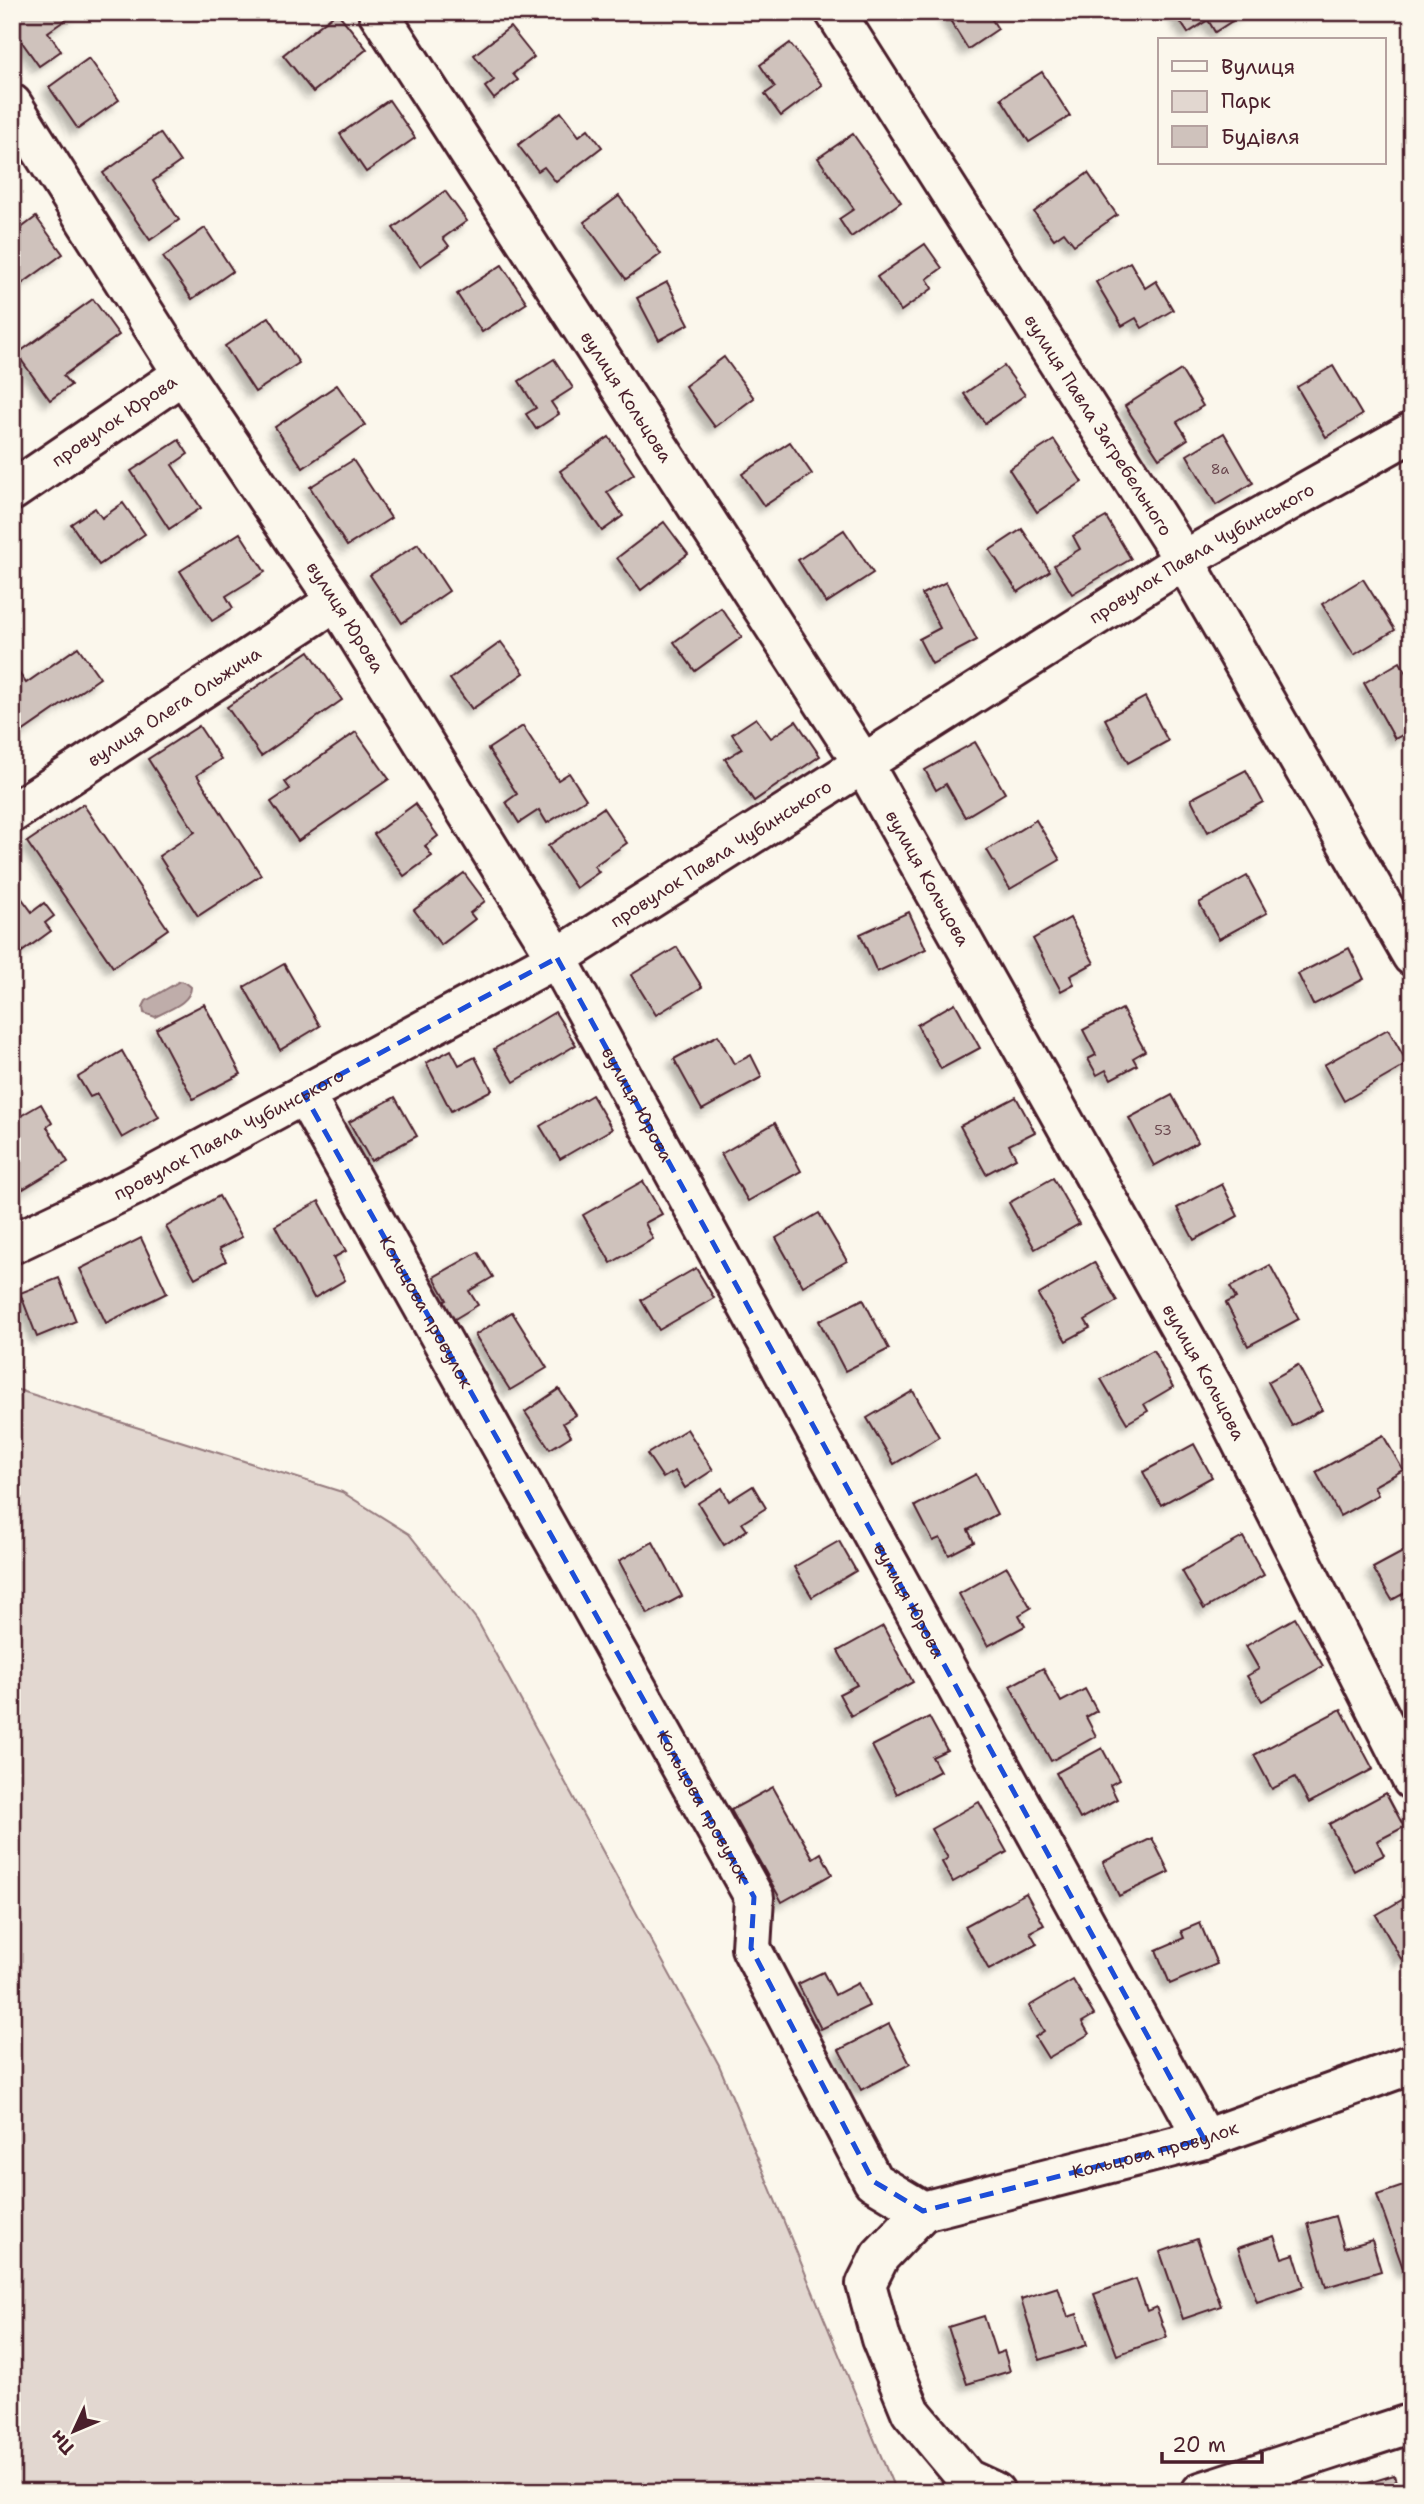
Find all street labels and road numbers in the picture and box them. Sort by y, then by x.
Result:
street label: вулиця Павла Загребельного [1019,310,1178,541]
street label: вулиця Кольцова [575,326,678,467]
street label: провулок Юрова [47,370,182,472]
street label: провулок Павла Чубинського [1084,477,1319,629]
street label: вулиця Юрова [301,557,390,677]
street label: вулиця Олега Ольжича [83,641,266,772]
street label: провулок Павла Чубинського [606,775,837,933]
street label: вулиця Кольцова [880,806,975,950]
street label: вулиця Юрова [596,1043,678,1166]
street label: провулок Павла Чубинського [110,1063,348,1206]
street label: Кольцова провулок [374,1232,479,1393]
street label: вулиця Кольцова [1157,1300,1251,1445]
street label: вулиця Юрова [868,1539,950,1662]
street label: Кольцова провулок [651,1726,756,1888]
street label: Кольцова провулок [1070,2115,1242,2184]

